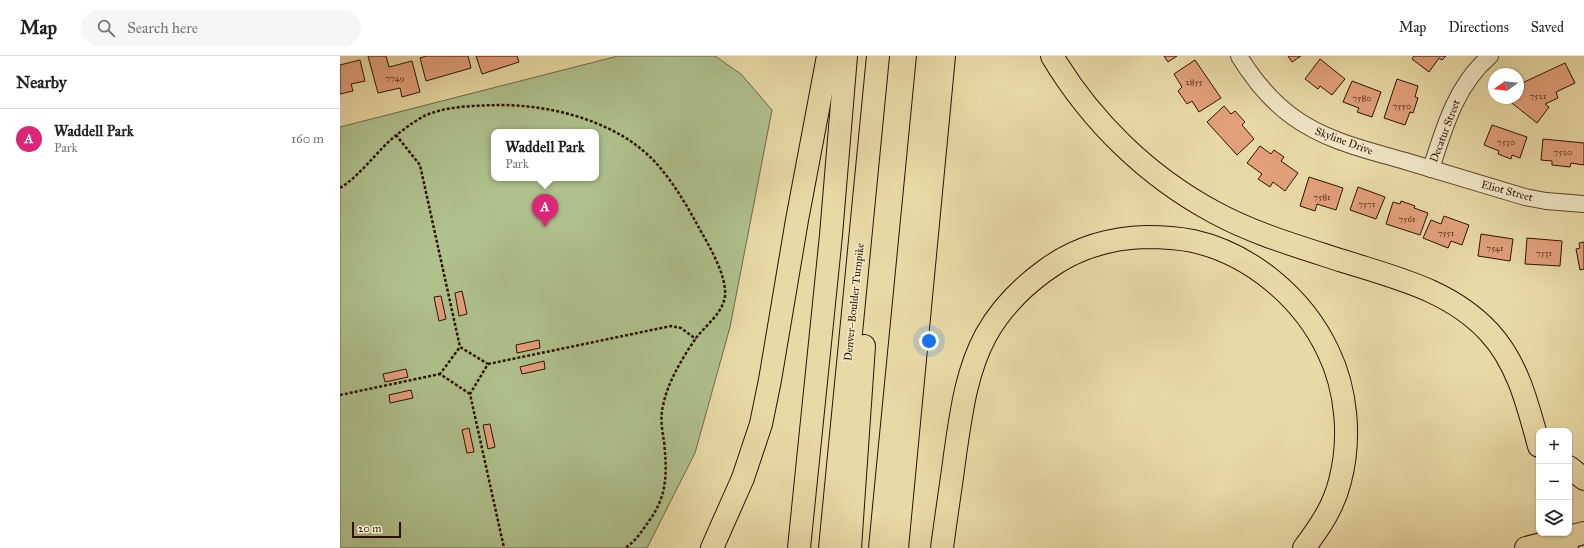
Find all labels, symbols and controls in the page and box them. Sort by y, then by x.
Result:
search box [81,10,361,46]
text: Map [20,16,57,39]
icon: search [95,17,117,39]
text: Search here [127,19,198,37]
text: Map [1399,19,1426,36]
text: Directions [1448,19,1509,36]
text: Saved [1531,19,1564,36]
north arrow [1488,68,1524,104]
text: Nearby [16,72,67,93]
house number: 7749 [385,72,405,83]
house number: 2855 [1185,76,1204,87]
house number: 7521 [1530,90,1547,101]
house number: 7580 [1352,92,1372,103]
street label: Decatur Street [1427,98,1463,164]
house number: 7550 [1393,100,1411,111]
text: Waddell Park [54,122,134,140]
street label: Skyline Drive [1313,124,1375,158]
popup [491,129,599,181]
text: A [25,131,33,147]
text: 160 m [291,131,324,147]
house number: 7530 [1497,136,1515,147]
text: Waddell Park [505,138,585,156]
text: Park [54,140,78,156]
house number: 7520 [1554,146,1572,157]
text: Park [505,156,529,172]
street label: Eliot Street [1480,178,1534,204]
house number: 7581 [1313,191,1331,202]
pin: A [532,194,558,227]
house number: 7571 [1358,198,1376,209]
house number: 7561 [1398,213,1416,224]
house number: 7551 [1438,227,1455,238]
street label: Denver–Boulder Turnpike [841,242,867,362]
house number: 7541 [1486,242,1504,253]
house number: 7531 [1536,247,1553,258]
your location [919,331,939,351]
map controls [1536,428,1572,536]
button: + [1536,428,1572,464]
button: − [1536,464,1572,500]
button: layers [1536,500,1572,536]
scale bar [352,520,401,539]
text: 20 m [358,522,381,535]

